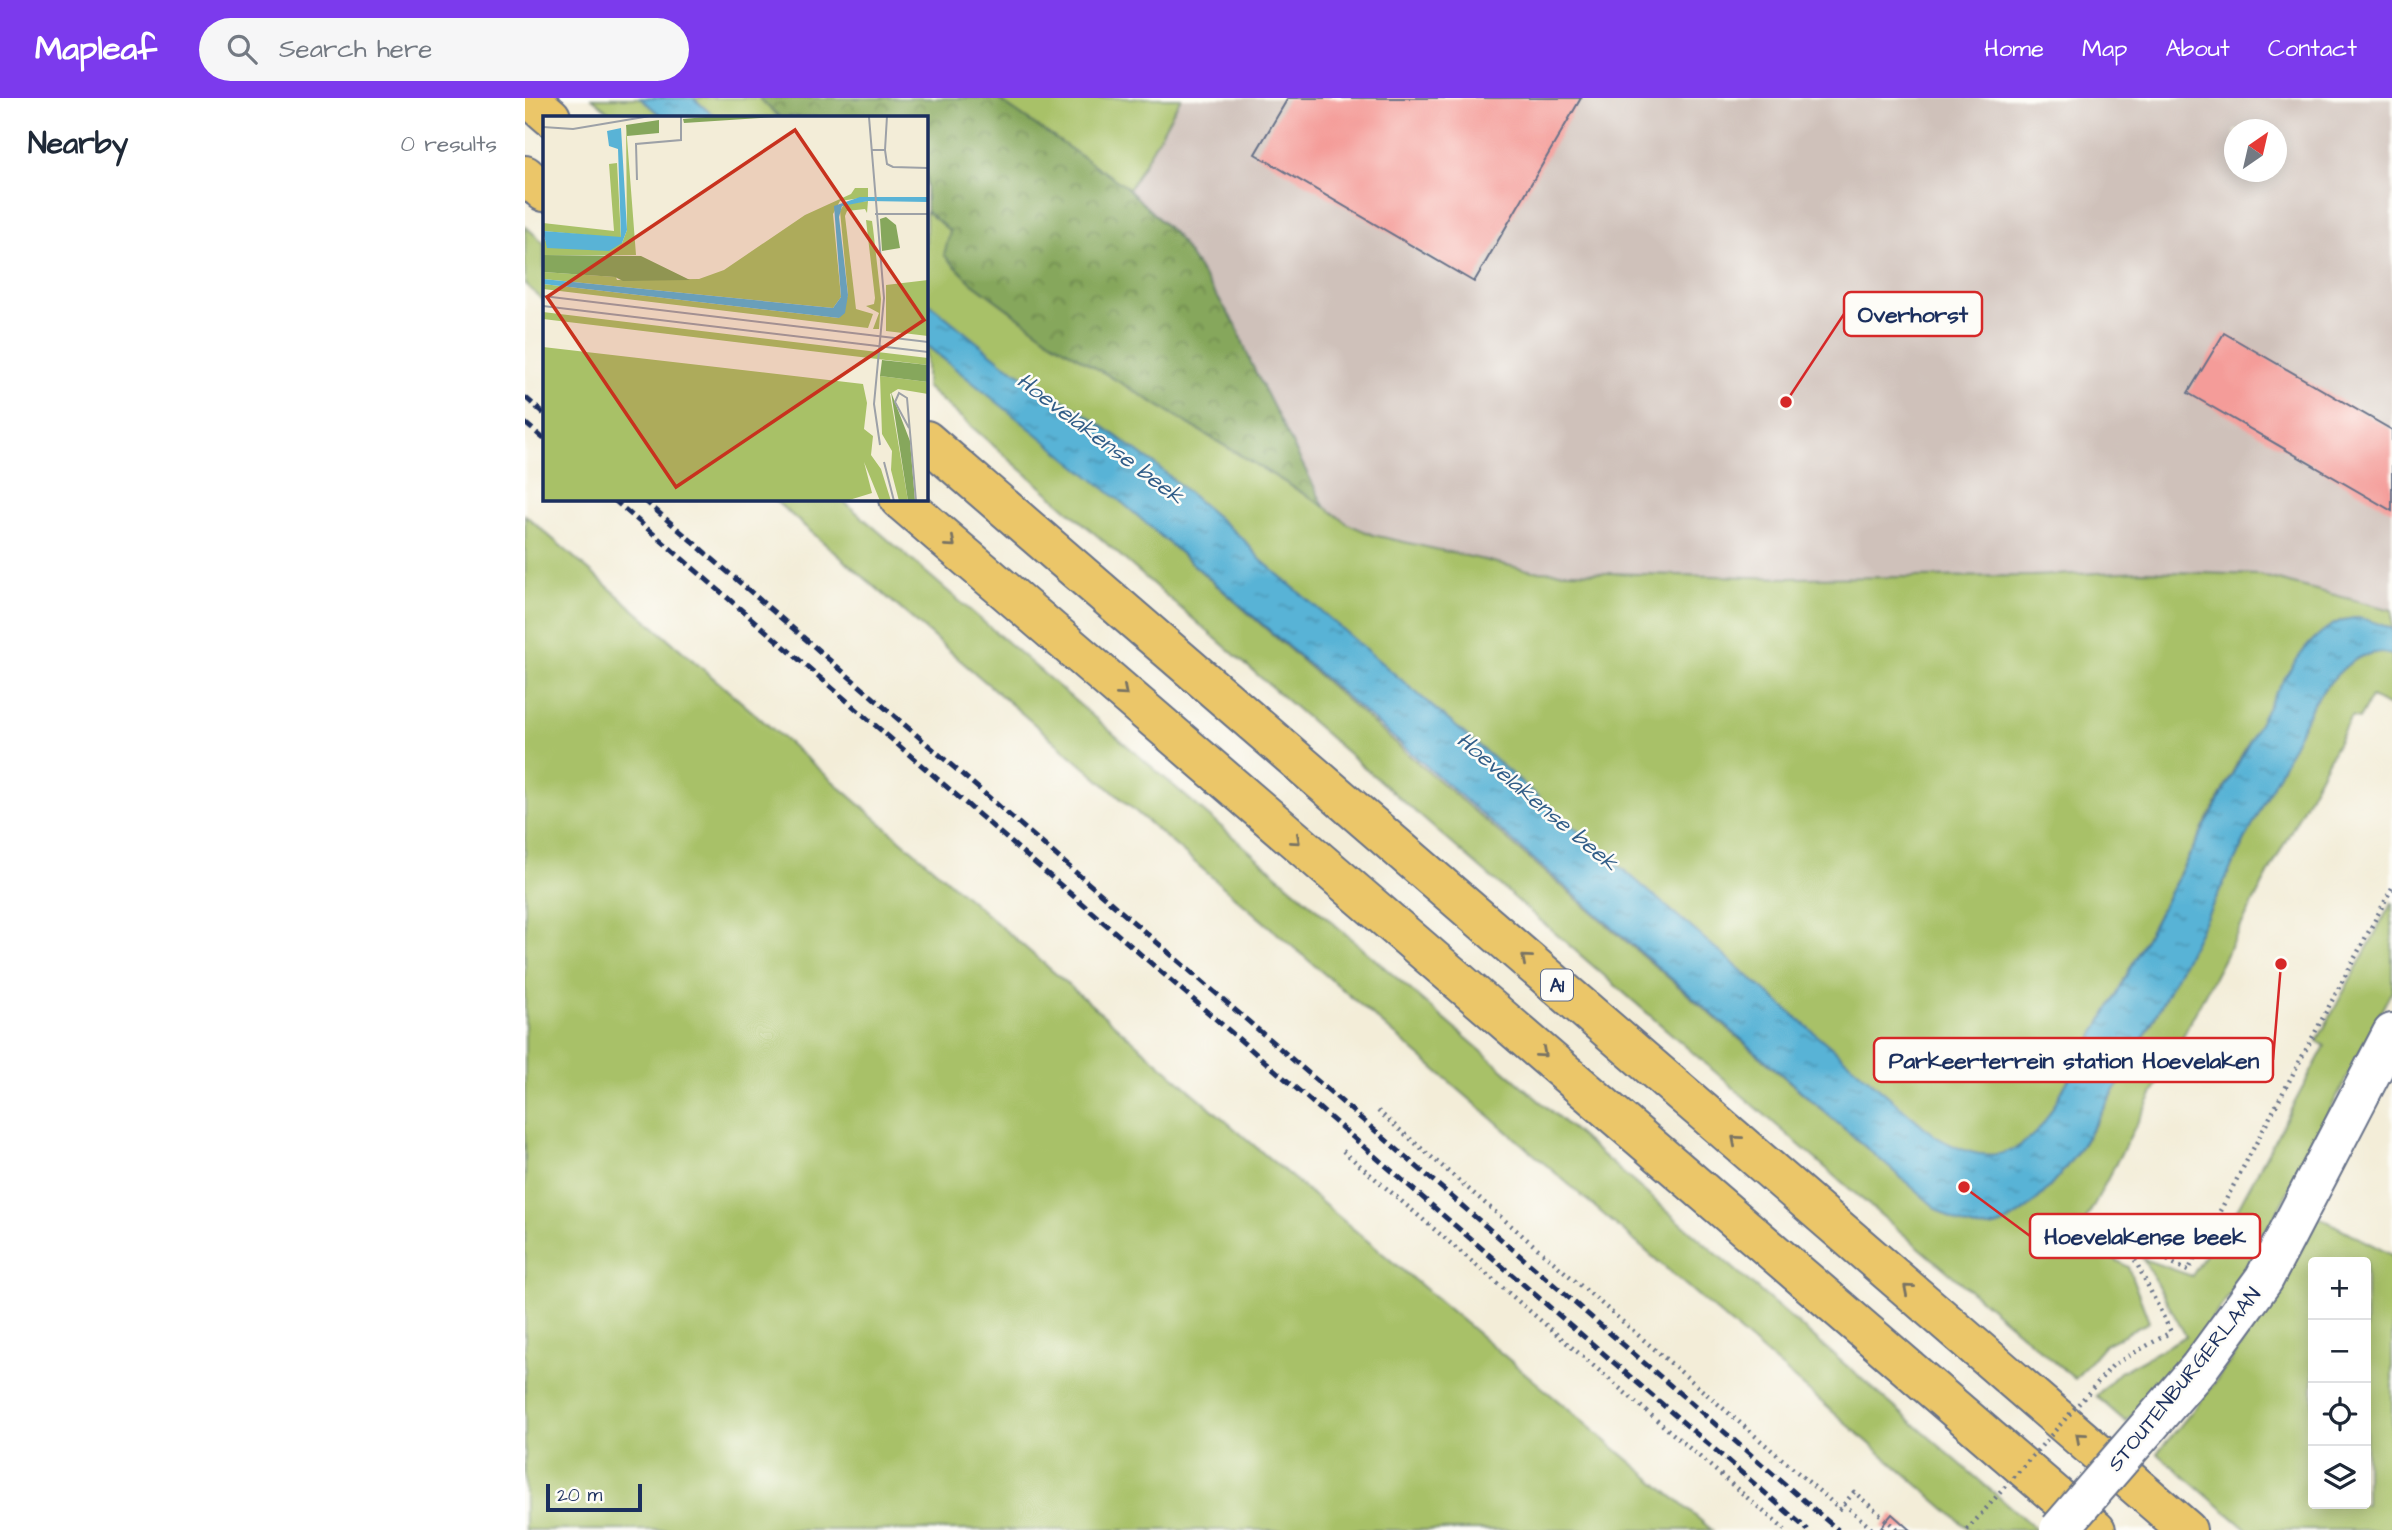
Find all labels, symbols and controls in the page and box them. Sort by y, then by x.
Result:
search box [199,18,689,81]
text: Mapleaf [35,26,157,72]
icon: search [223,30,261,68]
text: Search here [279,31,432,67]
text: Home [1984,32,2044,66]
text: Map [2082,32,2127,66]
text: About [2165,32,2230,66]
text: Contact [2268,32,2357,66]
inset map [543,116,927,500]
north arrow [2224,119,2287,182]
text: Nearby [28,123,128,165]
text: 0 results [400,128,497,160]
callout: Overhorst [1844,292,1982,336]
text: Overhorst [1858,299,1969,331]
water label: Hoevelakense beek [1010,365,1191,513]
one-way arrow [943,535,956,547]
one-way arrow [1115,684,1128,696]
water label: Hoevelakense beek [1450,725,1626,880]
one-way arrow [1288,832,1301,844]
one-way arrow [1522,955,1535,967]
road number: A1 [1541,970,1573,1000]
callout: Parkeerterrein station Hoevelaken [1874,1038,2273,1082]
one-way arrow [1534,1045,1547,1057]
text: Parkeerterrein station Hoevelaken [1889,1045,2260,1077]
one-way arrow [1731,1136,1744,1148]
callout: Hoevelakense beek [2030,1214,2260,1258]
text: Hoevelakense beek [2044,1221,2247,1253]
map controls [2308,1257,2371,1509]
button: + [2308,1257,2371,1320]
street label: STOUTENBURGERLAAN [2101,1281,2268,1478]
one-way arrow [1903,1285,1916,1297]
button: − [2308,1320,2371,1383]
button: locate [2308,1383,2371,1446]
one-way arrow [2075,1433,2088,1445]
button: layers [2308,1446,2371,1509]
scale bar [546,1481,642,1513]
text: 20 m [557,1482,602,1509]

